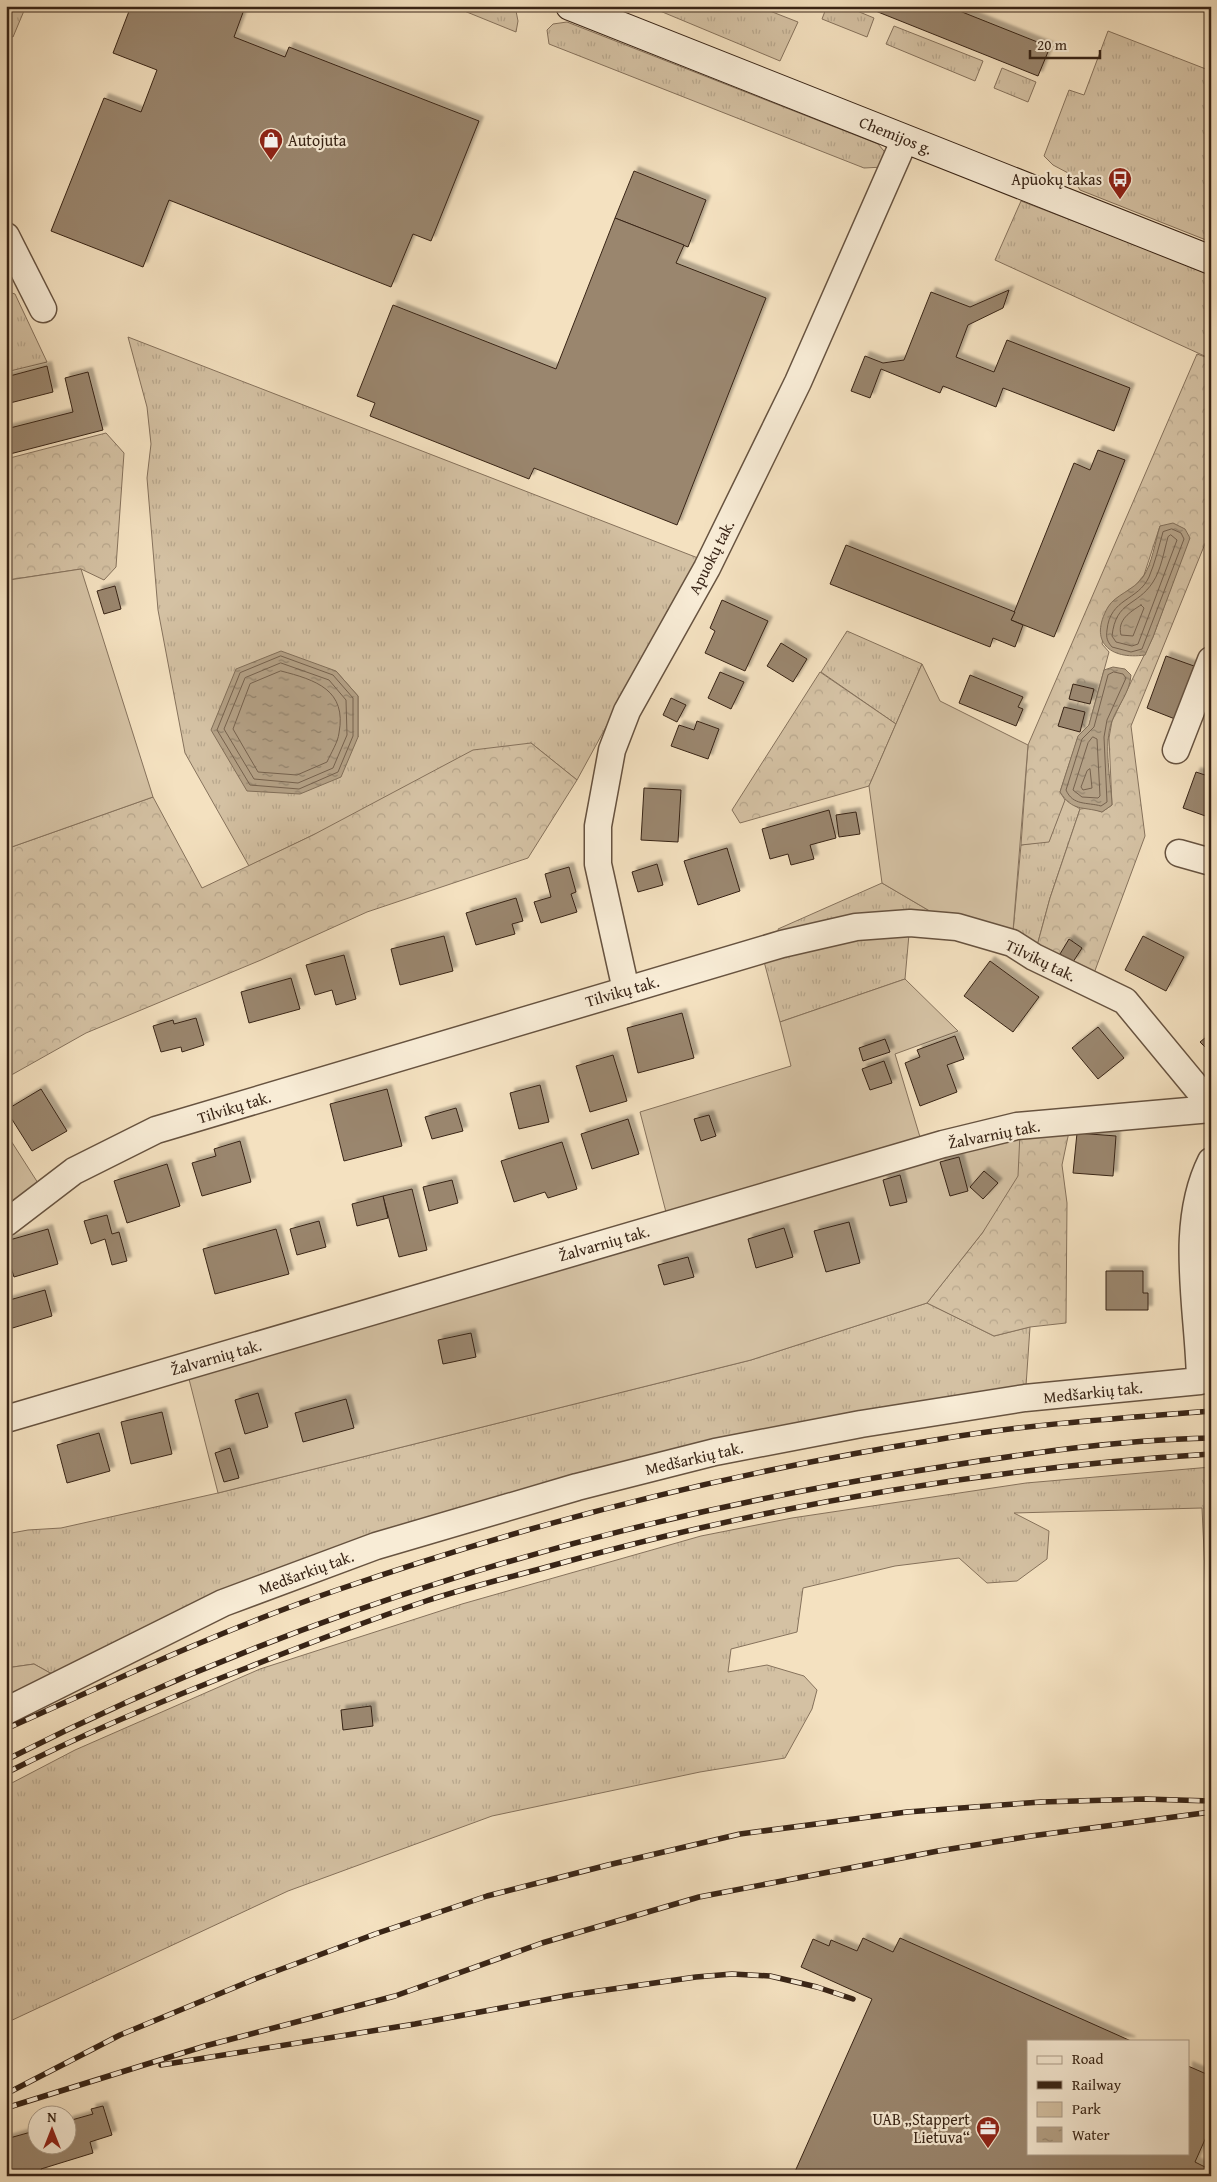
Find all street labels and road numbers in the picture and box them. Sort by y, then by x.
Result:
street label: Chemijos g. [856,109,936,161]
street label: Apuokų tak. [682,516,740,598]
street label: Tilvikų tak. [1002,933,1080,987]
street label: Tilvikų tak. [582,969,662,1013]
street label: Tilvikų tak. [194,1084,274,1130]
street label: Žalvarnių tak. [946,1113,1042,1155]
street label: Žalvarnių tak. [556,1219,652,1267]
street label: Žalvarnių tak. [168,1333,264,1381]
street label: Medšarkių tak. [1042,1375,1144,1409]
street label: Medšarkių tak. [643,1435,745,1481]
street label: Medšarkių tak. [255,1544,357,1600]

